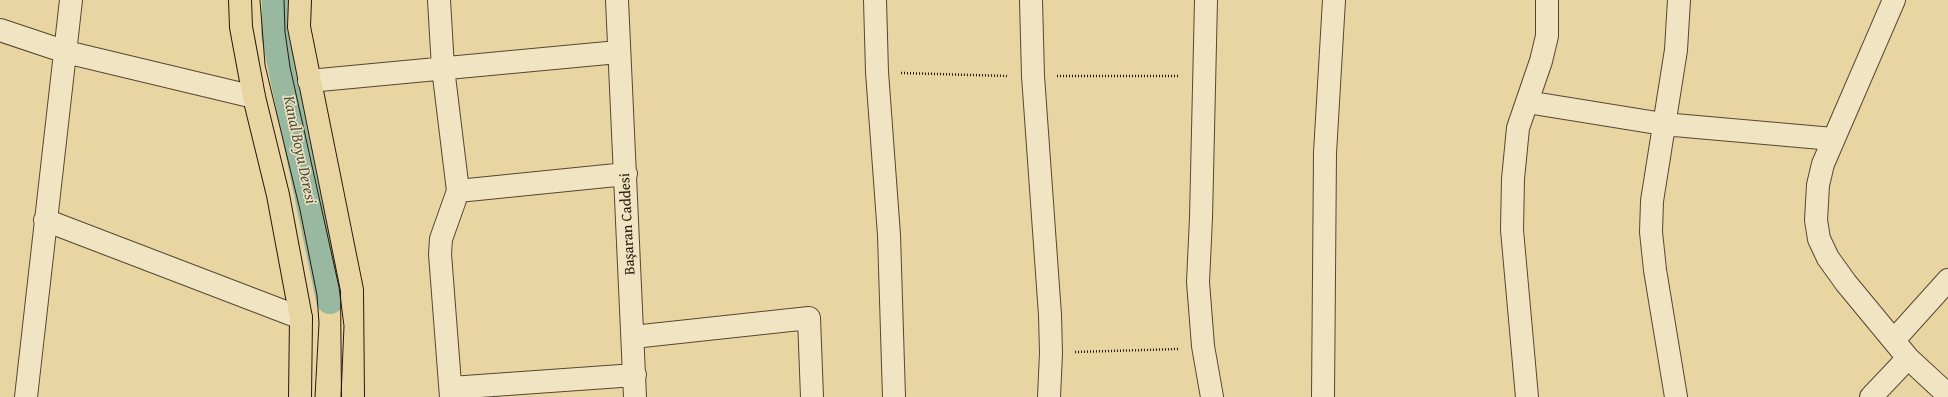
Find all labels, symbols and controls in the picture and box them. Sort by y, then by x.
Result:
water label: Kanal Boyu Deresi [278,94,320,206]
street label: Başaran Caddesi [616,173,640,275]

